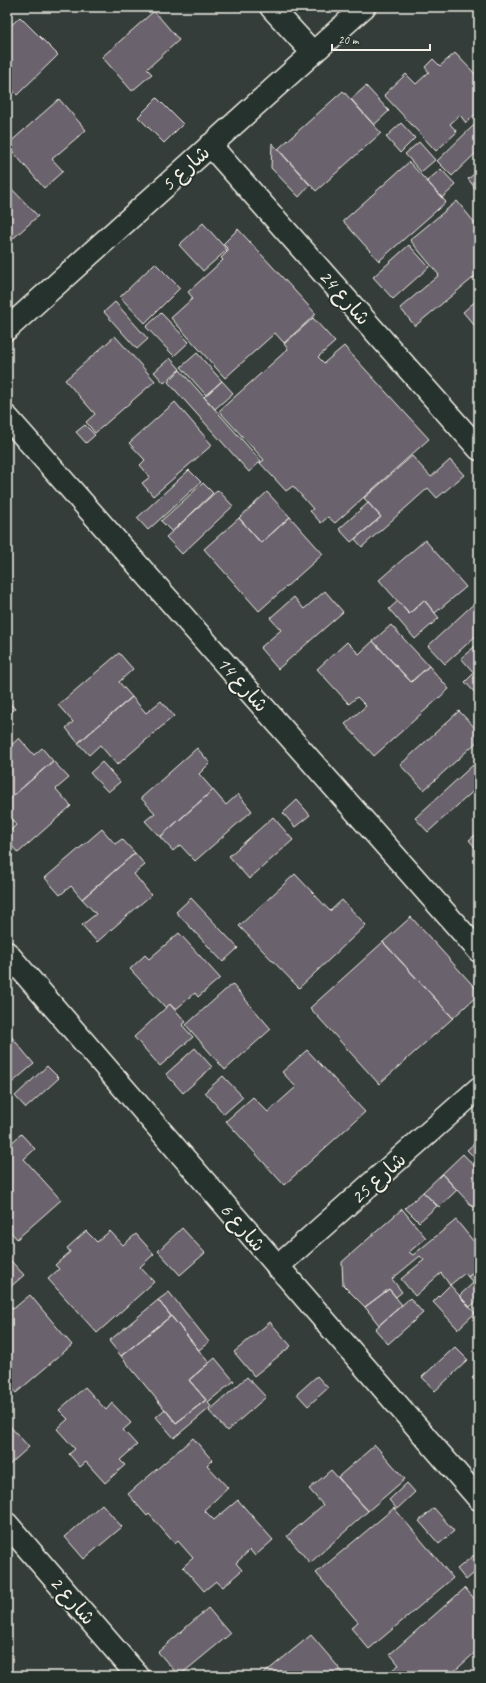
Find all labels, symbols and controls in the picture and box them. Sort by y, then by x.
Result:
scale bar [332,26,430,52]
text: 20 m [338,32,360,48]
street label: شارع 5 [156,140,216,198]
street label: شارع 24 [313,264,376,331]
street label: شارع 14 [211,651,274,718]
street label: شارع 25 [345,1147,412,1211]
street label: شارع 6 [214,1198,271,1258]
street label: شارع 2 [44,1571,101,1631]

